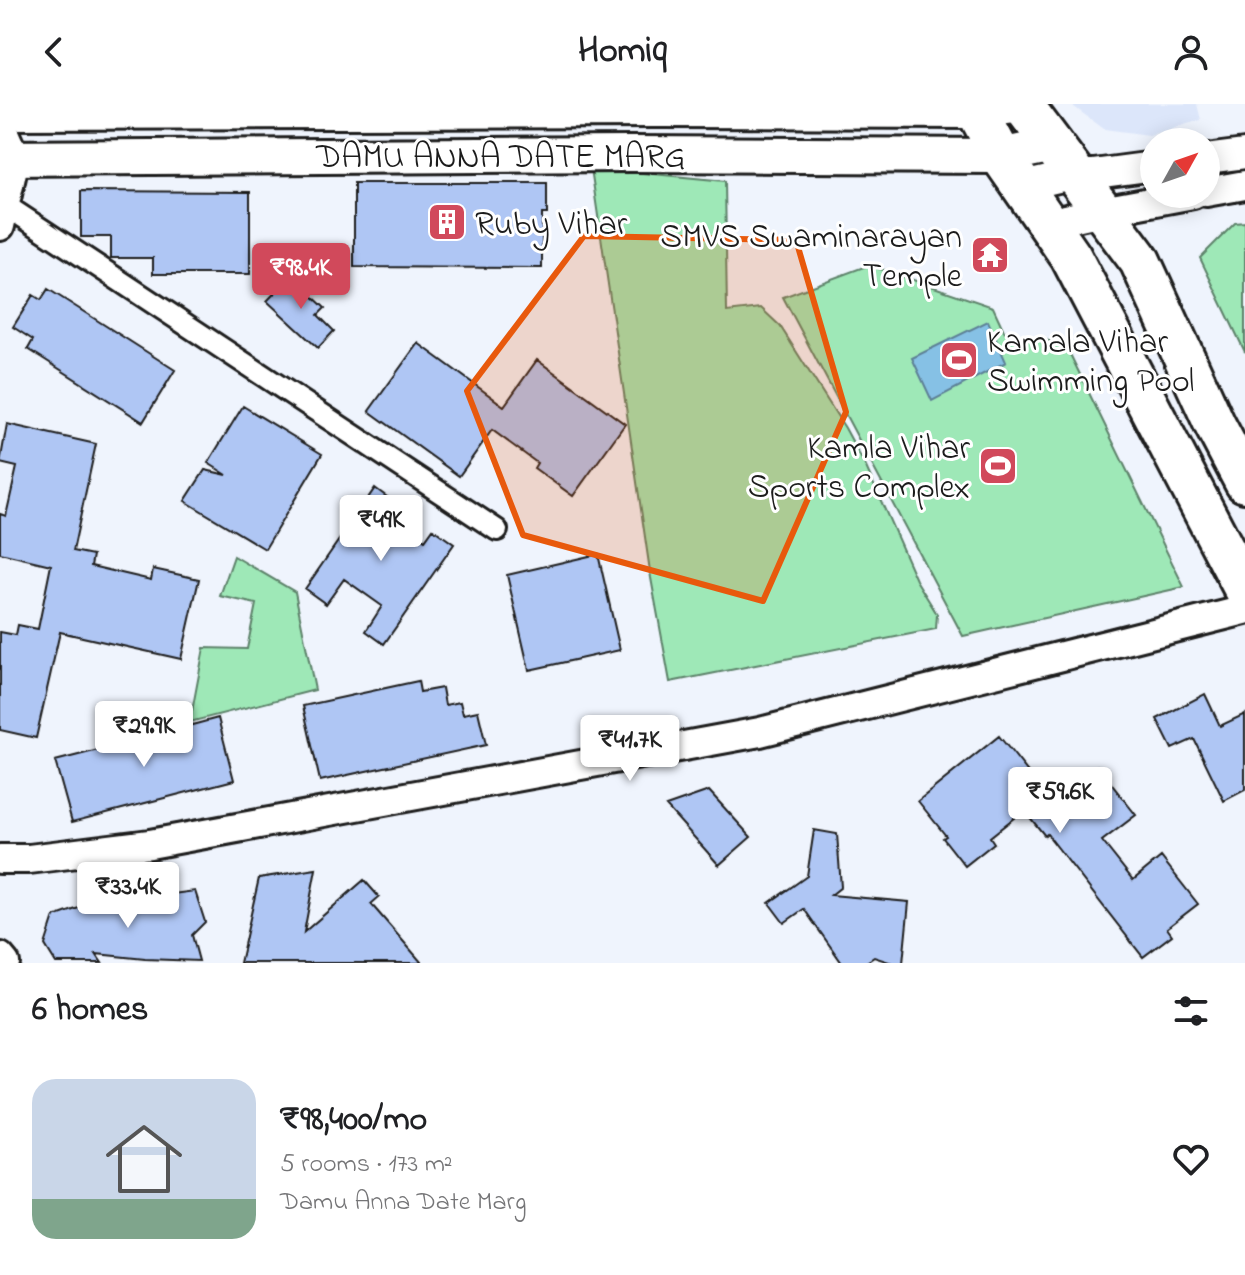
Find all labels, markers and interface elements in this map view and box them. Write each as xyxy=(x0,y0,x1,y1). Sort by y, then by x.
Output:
text: Homiq xyxy=(578,26,667,79)
icon: back xyxy=(32,30,76,74)
icon: person xyxy=(1169,30,1213,74)
north arrow xyxy=(1140,128,1220,208)
map controls xyxy=(1140,128,1220,208)
street label: DAMU ANNA DATE MARG xyxy=(315,134,686,184)
building icon: Ruby Vihar xyxy=(426,201,468,243)
place label: Ruby Vihar xyxy=(475,201,628,251)
place label: SMVS Swaminarayan Temple xyxy=(660,214,963,303)
temple icon: SMVS Swaminarayan Temple xyxy=(969,234,1011,276)
pin: ₹98.4K xyxy=(236,243,366,311)
text: ₹98.4K xyxy=(270,250,332,288)
place label: Kamala Vihar Swimming Pool xyxy=(987,319,1194,408)
sports icon: Kamala Vihar Swimming Pool xyxy=(938,339,980,381)
place label: Kamla Vihar Sports Complex xyxy=(748,425,970,514)
sports icon: Kamla Vihar Sports Complex xyxy=(977,445,1019,487)
pin: ₹49K xyxy=(334,495,428,563)
text: ₹49K xyxy=(358,502,404,540)
pin: ₹29.9K xyxy=(79,701,209,769)
text: ₹29.9K xyxy=(113,708,175,746)
pin: ₹41.7K xyxy=(565,715,695,783)
text: ₹41.7K xyxy=(598,722,662,760)
pin: ₹59.6K xyxy=(995,767,1125,835)
text: ₹59.6K xyxy=(1026,774,1094,812)
pin: ₹33.4K xyxy=(63,862,193,930)
text: ₹33.4K xyxy=(95,869,161,907)
text: 6 homes xyxy=(32,986,148,1036)
icon: filters xyxy=(1169,989,1213,1033)
text: ₹98,400/mo xyxy=(280,1096,427,1146)
icon: home xyxy=(96,1111,192,1207)
icon: heart xyxy=(1169,1137,1213,1181)
text: 5 rooms · 173 m² xyxy=(280,1146,453,1184)
text: Damu Anna Date Marg xyxy=(280,1184,526,1222)

